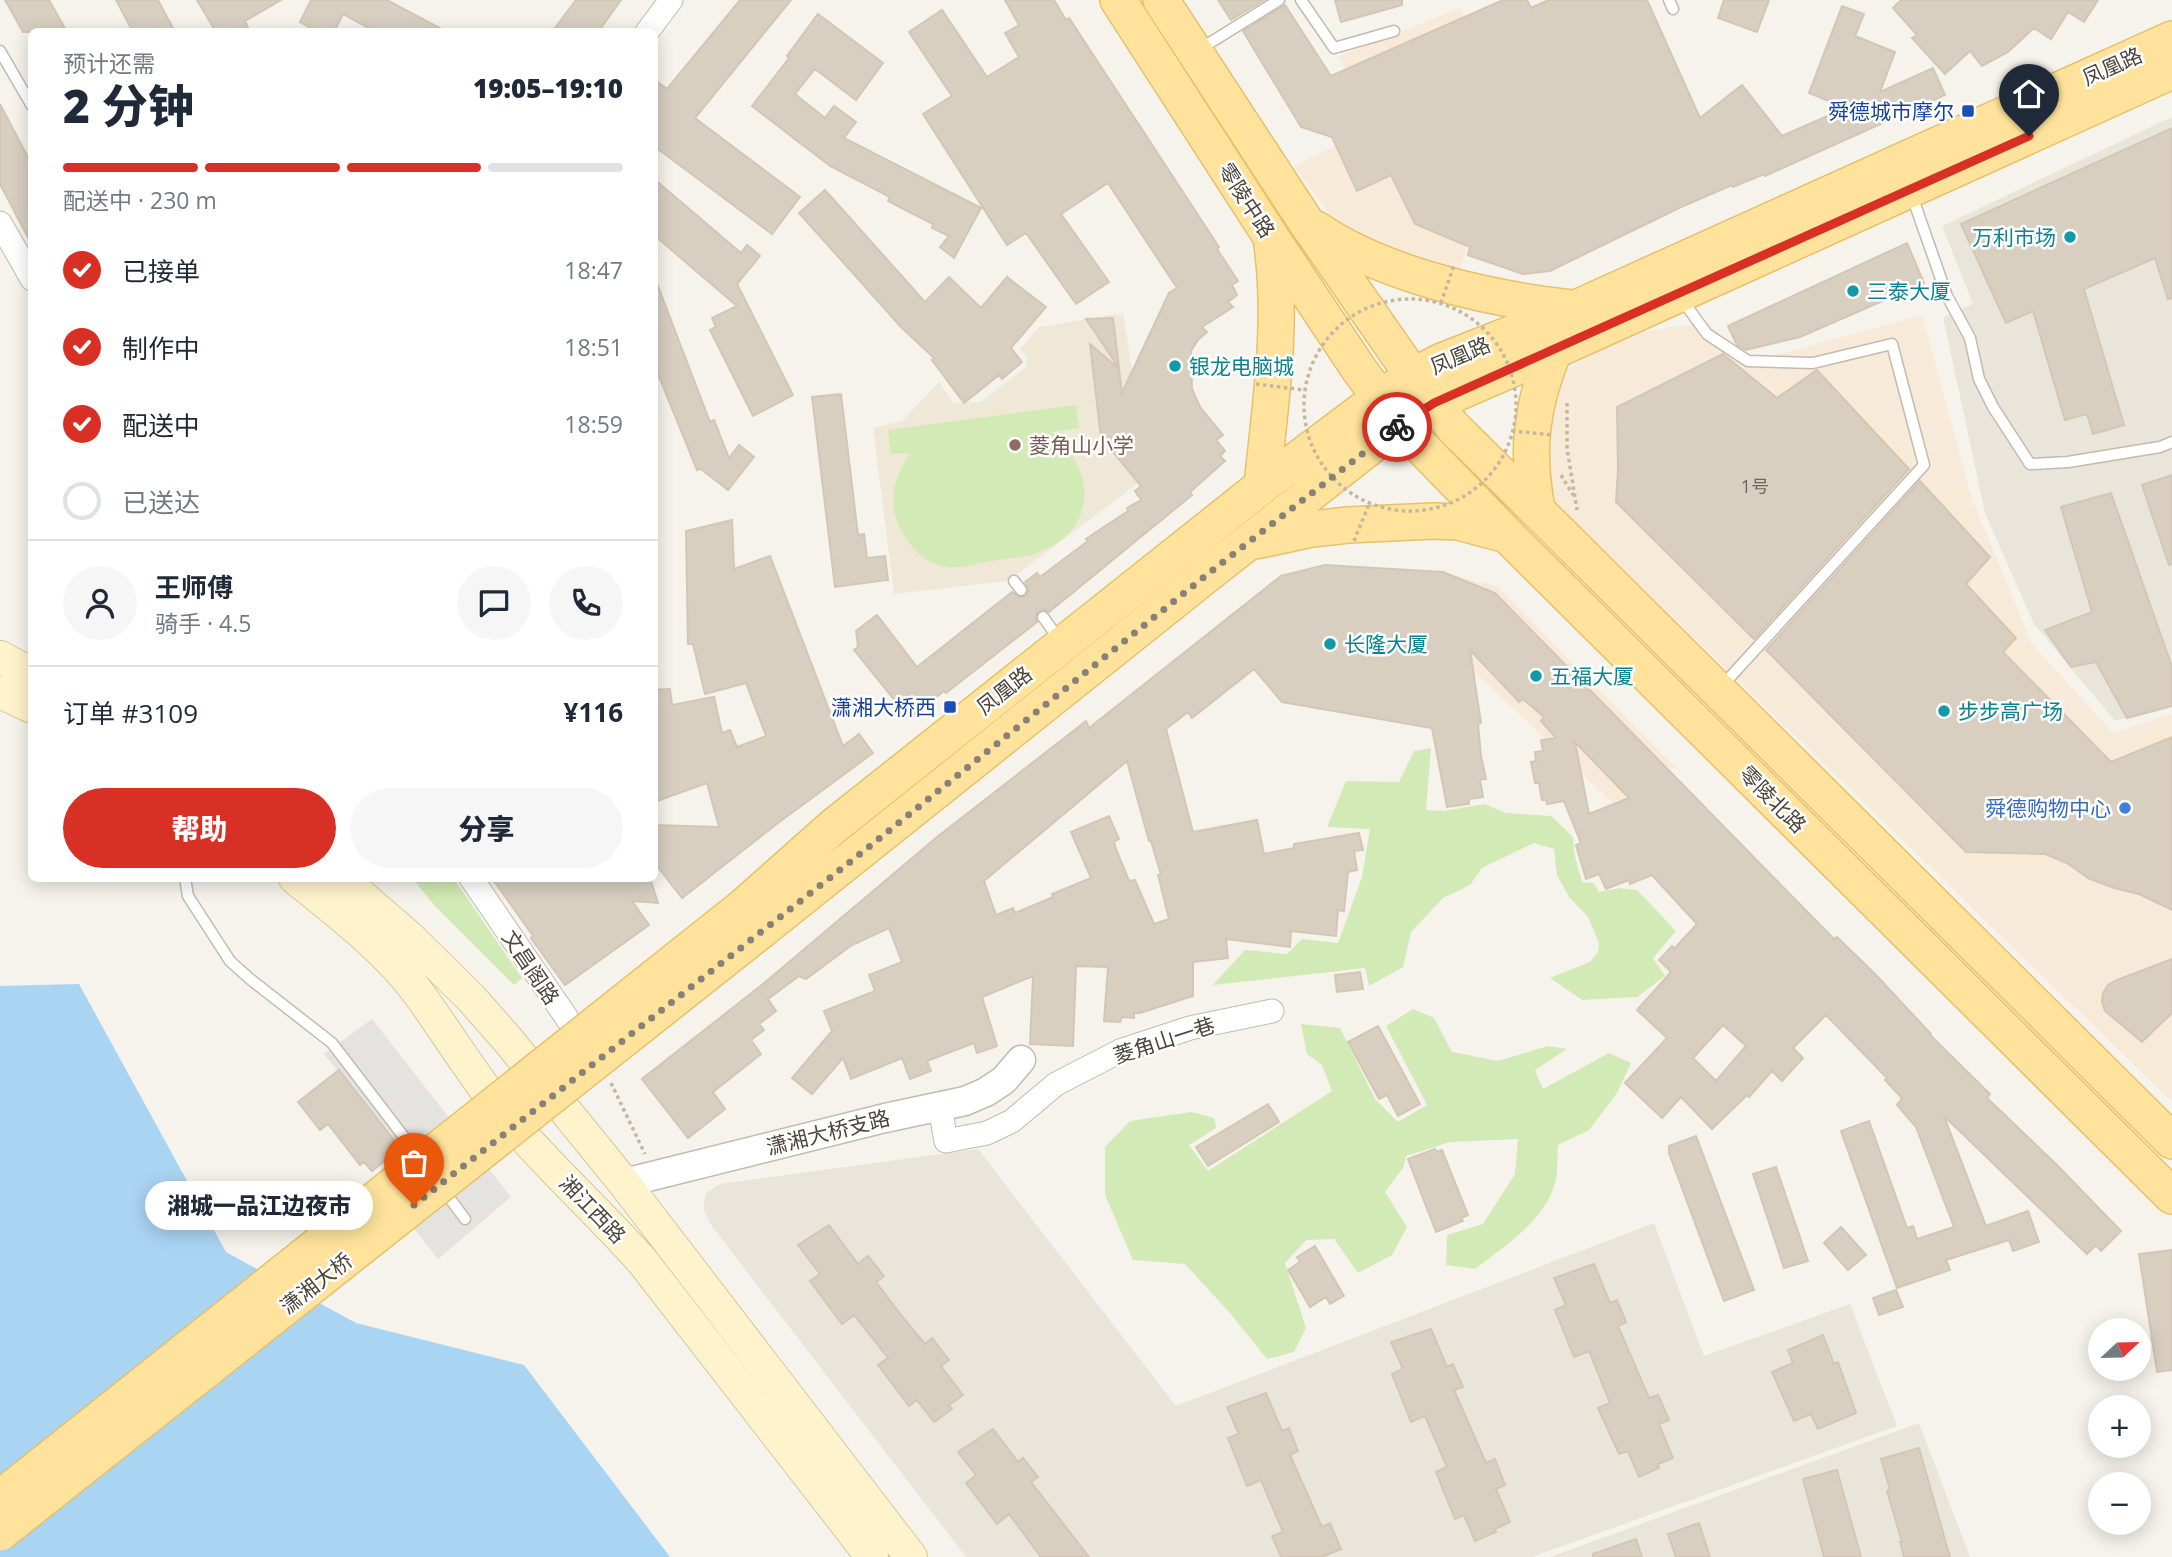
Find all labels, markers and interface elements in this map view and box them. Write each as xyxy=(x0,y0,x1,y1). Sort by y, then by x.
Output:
street label: 凤凰路 xyxy=(2078,40,2146,92)
text: 预计还需 xyxy=(63,47,155,79)
pin xyxy=(1999,64,2059,136)
text: 19:05–19:10 xyxy=(473,70,623,106)
text: 2 分钟 xyxy=(63,74,194,136)
icon: home xyxy=(2010,75,2048,113)
place label: 舜德城市摩尔 xyxy=(1828,97,1954,125)
marker: 舜德城市摩尔 xyxy=(1960,103,1976,119)
street label: 零陵中路 xyxy=(1212,157,1282,243)
text: 配送中 · 230 m xyxy=(63,184,217,216)
place label: 万利市场 xyxy=(1972,223,2056,251)
marker: 万利市场 xyxy=(2062,229,2078,245)
icon: check xyxy=(63,251,101,289)
text: 已接单 xyxy=(122,253,200,289)
text: 18:47 xyxy=(564,254,623,286)
place label: 三泰大厦 xyxy=(1867,277,1951,305)
marker: 三泰大厦 xyxy=(1845,283,1861,299)
icon: check xyxy=(63,328,101,366)
text: 制作中 xyxy=(122,330,200,366)
street label: 凤凰路 xyxy=(1426,330,1494,380)
text: 18:51 xyxy=(564,331,623,363)
place label: 银龙电脑城 xyxy=(1189,352,1294,380)
marker: 银龙电脑城 xyxy=(1167,358,1183,374)
courier xyxy=(1362,392,1432,462)
icon: check xyxy=(63,405,101,443)
text: 配送中 xyxy=(122,407,200,443)
text: 18:59 xyxy=(564,408,623,440)
icon: bike xyxy=(1378,408,1416,446)
place label: 菱角山小学 xyxy=(1029,431,1134,459)
marker: 菱角山小学 xyxy=(1007,437,1023,453)
house number: 1号 xyxy=(1741,474,1769,498)
text: 已送达 xyxy=(122,484,200,520)
button: person xyxy=(63,566,137,640)
button: chat xyxy=(457,566,531,640)
button: phone xyxy=(549,566,623,640)
text: 王师傅 xyxy=(155,569,233,605)
text: 骑手 · 4.5 xyxy=(155,607,251,639)
place label: 长隆大厦 xyxy=(1344,630,1428,658)
marker: 长隆大厦 xyxy=(1322,636,1338,652)
street label: 凤凰路 xyxy=(971,660,1037,720)
place label: 五福大厦 xyxy=(1550,662,1634,690)
marker: 五福大厦 xyxy=(1528,668,1544,684)
place label: 潇湘大桥西 xyxy=(831,693,936,721)
text: ¥116 xyxy=(564,694,623,730)
text: 订单 #3109 xyxy=(63,695,198,731)
place label: 步步高广场 xyxy=(1958,697,2063,725)
marker: 潇湘大桥西 xyxy=(942,699,958,715)
marker: 步步高广场 xyxy=(1936,703,1952,719)
street label: 零陵北路 xyxy=(1733,759,1813,839)
button: 帮助 xyxy=(63,788,336,868)
button: 分享 xyxy=(350,788,623,868)
place label: 舜德购物中心 xyxy=(1985,794,2111,822)
marker: 舜德购物中心 xyxy=(2117,800,2133,816)
street label: 文昌阁路 xyxy=(496,924,566,1010)
street label: 菱角山一巷 xyxy=(1110,1010,1218,1070)
street label: 潇湘大桥支路 xyxy=(763,1103,893,1161)
pin xyxy=(384,1133,444,1205)
icon: bag xyxy=(395,1144,433,1182)
street label: 湘江西路 xyxy=(554,1169,632,1249)
callout: 湘城一品江边夜市 xyxy=(145,1180,372,1230)
text: 湘城一品江边夜市 xyxy=(167,1189,351,1221)
street label: 潇湘大桥 xyxy=(274,1246,358,1320)
north arrow xyxy=(2088,1318,2151,1381)
map controls xyxy=(2088,1318,2151,1535)
button: + xyxy=(2088,1395,2151,1458)
button: − xyxy=(2088,1472,2151,1535)

